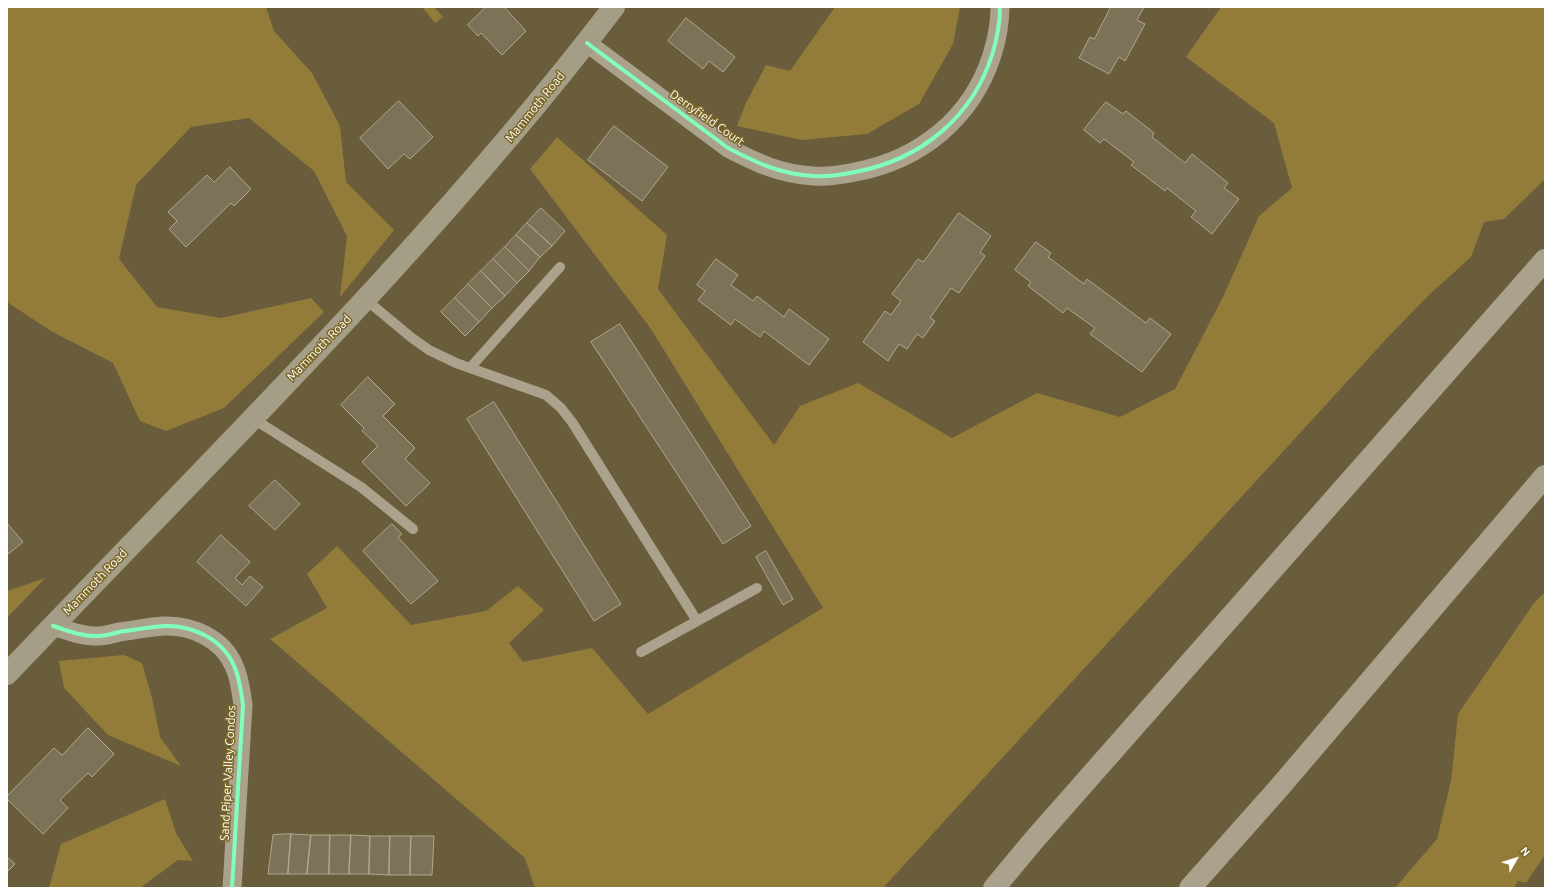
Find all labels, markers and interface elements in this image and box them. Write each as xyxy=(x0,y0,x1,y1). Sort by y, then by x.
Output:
street label: Mammoth Road xyxy=(502,69,568,145)
street label: Derryfield Court xyxy=(667,87,747,149)
street label: Mammoth Road xyxy=(284,312,354,384)
street label: Mammoth Road xyxy=(60,546,130,618)
street label: Sand Piper Valley Condos xyxy=(217,705,239,841)
north arrow xyxy=(1496,839,1536,879)
text: N xyxy=(1518,844,1533,858)

